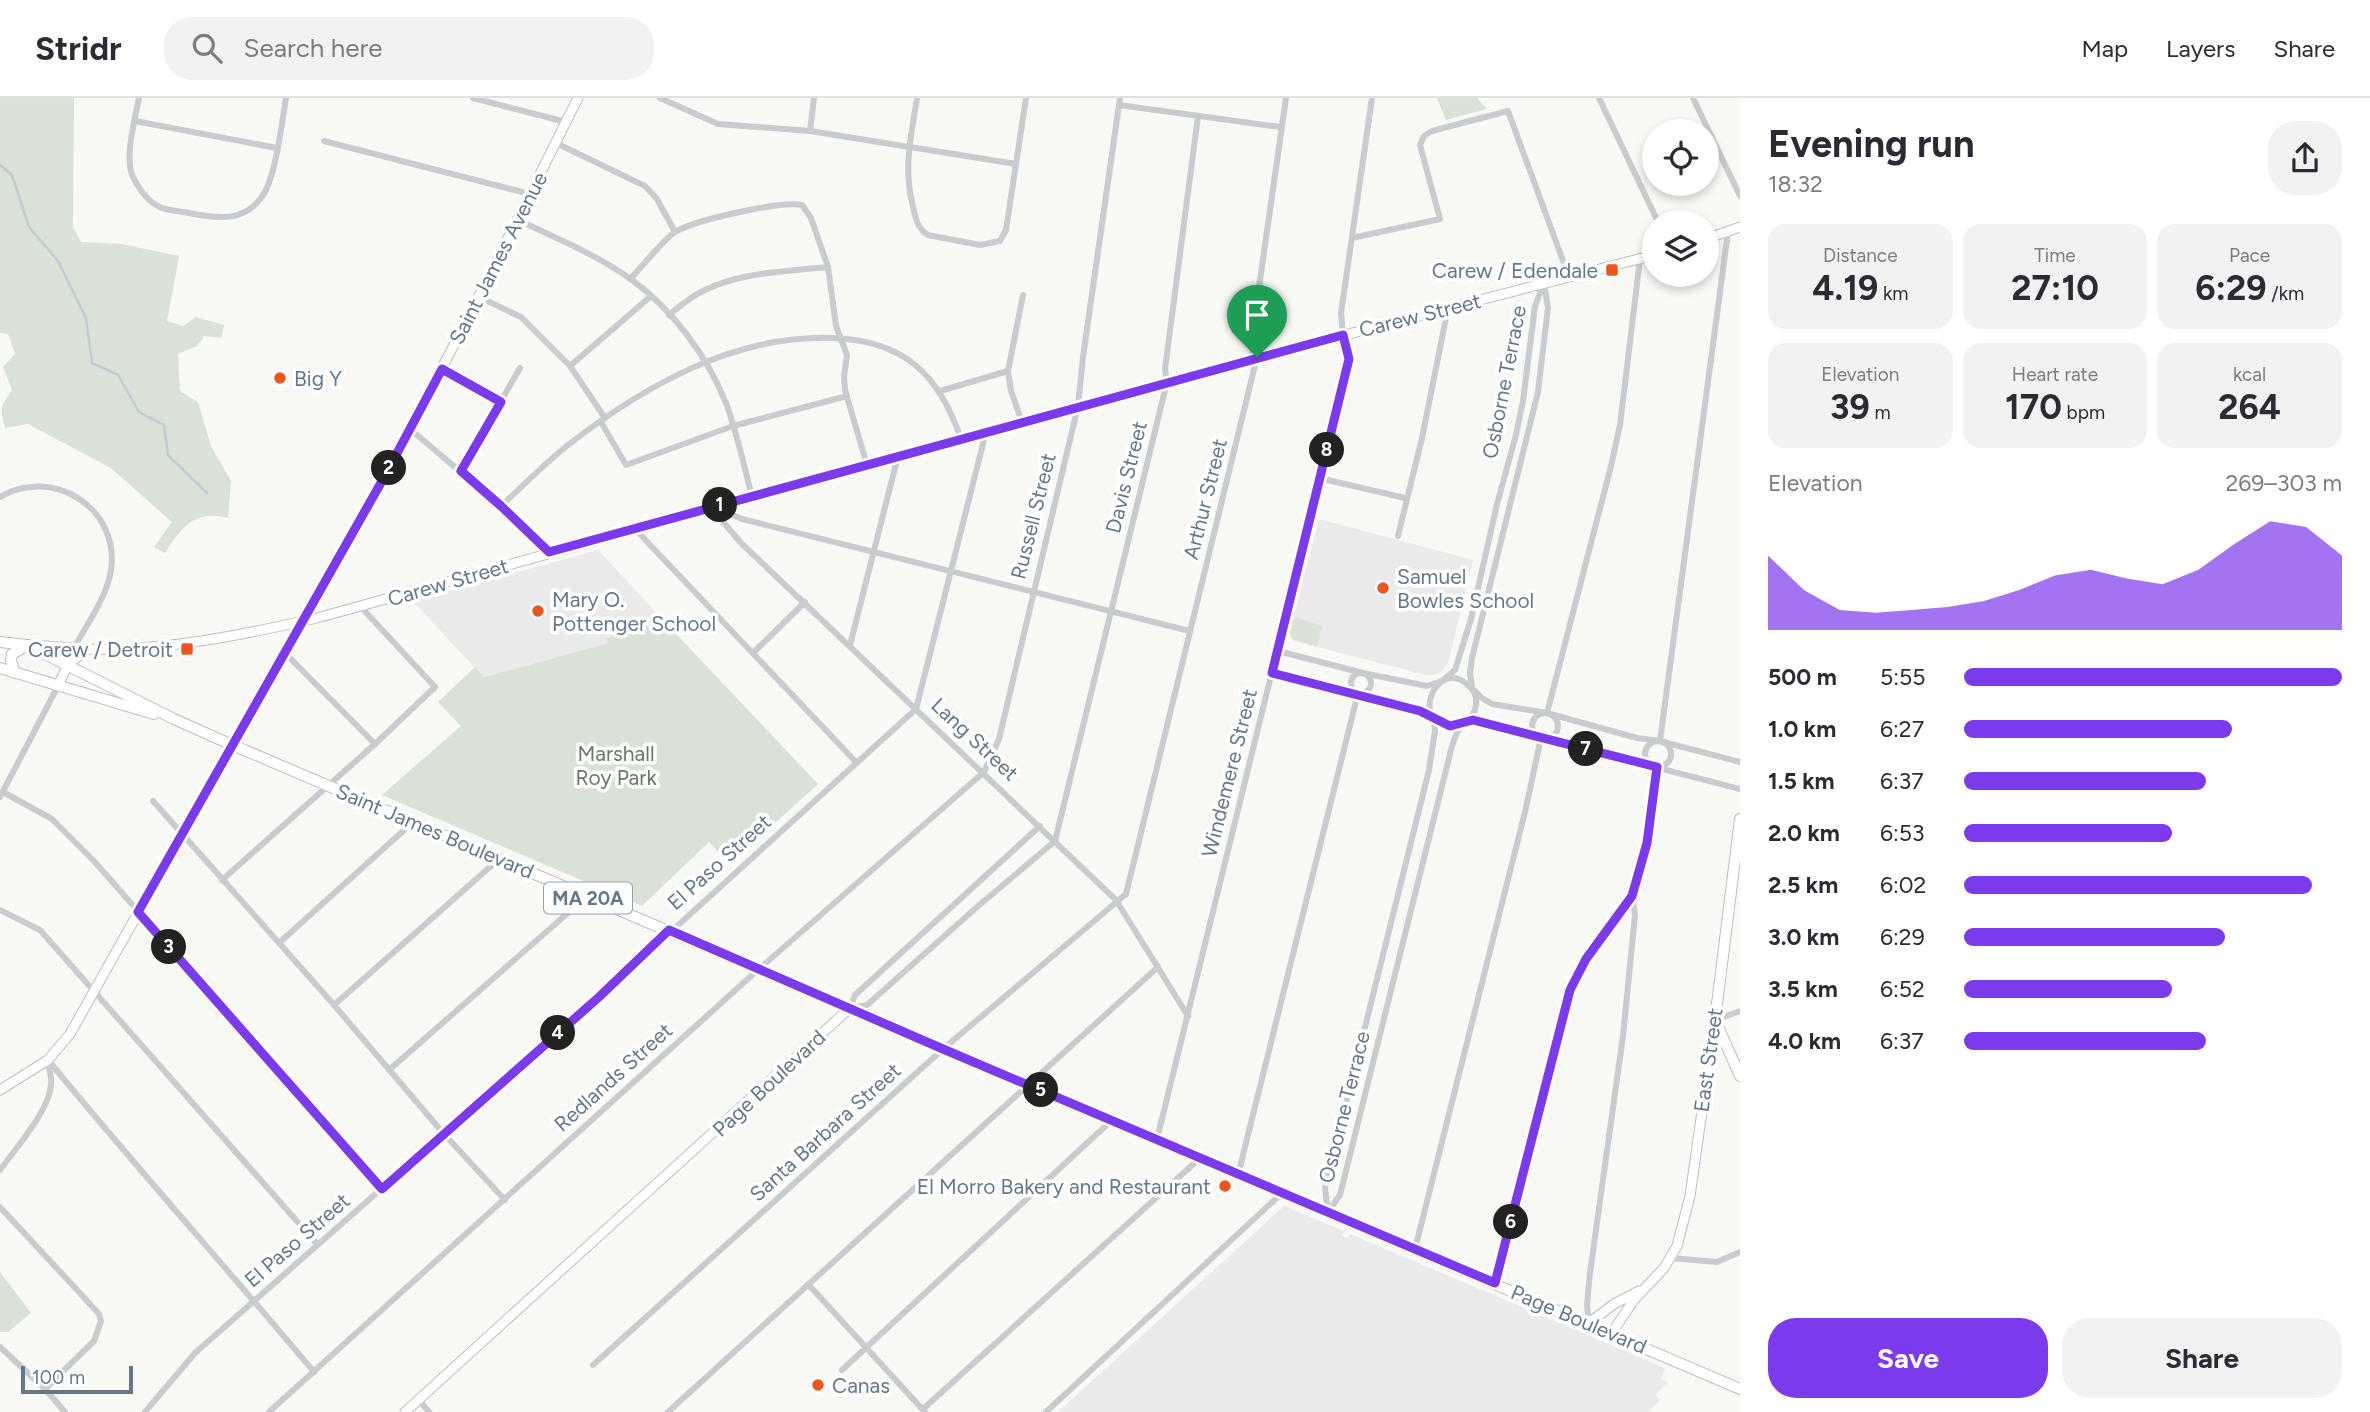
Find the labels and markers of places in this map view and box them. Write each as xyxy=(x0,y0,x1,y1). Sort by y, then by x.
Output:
place label: Carew / Edendale xyxy=(1432,258,1598,283)
marker: Carew / Edendale xyxy=(1604,262,1620,278)
pin xyxy=(1227,285,1287,357)
place label: Big Y xyxy=(294,366,342,391)
marker: Big Y xyxy=(272,370,288,386)
pin: 8 xyxy=(1310,432,1344,468)
pin: 2 xyxy=(372,450,406,486)
pin: 1 xyxy=(702,488,738,522)
place label: Samuel Bowles School xyxy=(1397,564,1534,613)
marker: Samuel Bowles School xyxy=(1375,580,1391,596)
place label: Mary O. Pottenger School xyxy=(552,587,716,636)
marker: Mary O. Pottenger School xyxy=(530,603,546,619)
place label: Carew / Detroit xyxy=(28,637,173,662)
marker: Carew / Detroit xyxy=(179,641,195,657)
pin: 7 xyxy=(1568,732,1604,766)
pin: 3 xyxy=(152,930,186,964)
pin: 4 xyxy=(540,1016,576,1051)
pin: 5 xyxy=(1024,1072,1058,1108)
place label: El Morro Bakery and Restaurant xyxy=(917,1174,1211,1199)
marker: El Morro Bakery and Restaurant xyxy=(1217,1178,1233,1194)
pin: 6 xyxy=(1494,1204,1528,1240)
place label: Canas xyxy=(832,1373,890,1398)
marker: Canas xyxy=(810,1377,826,1393)

